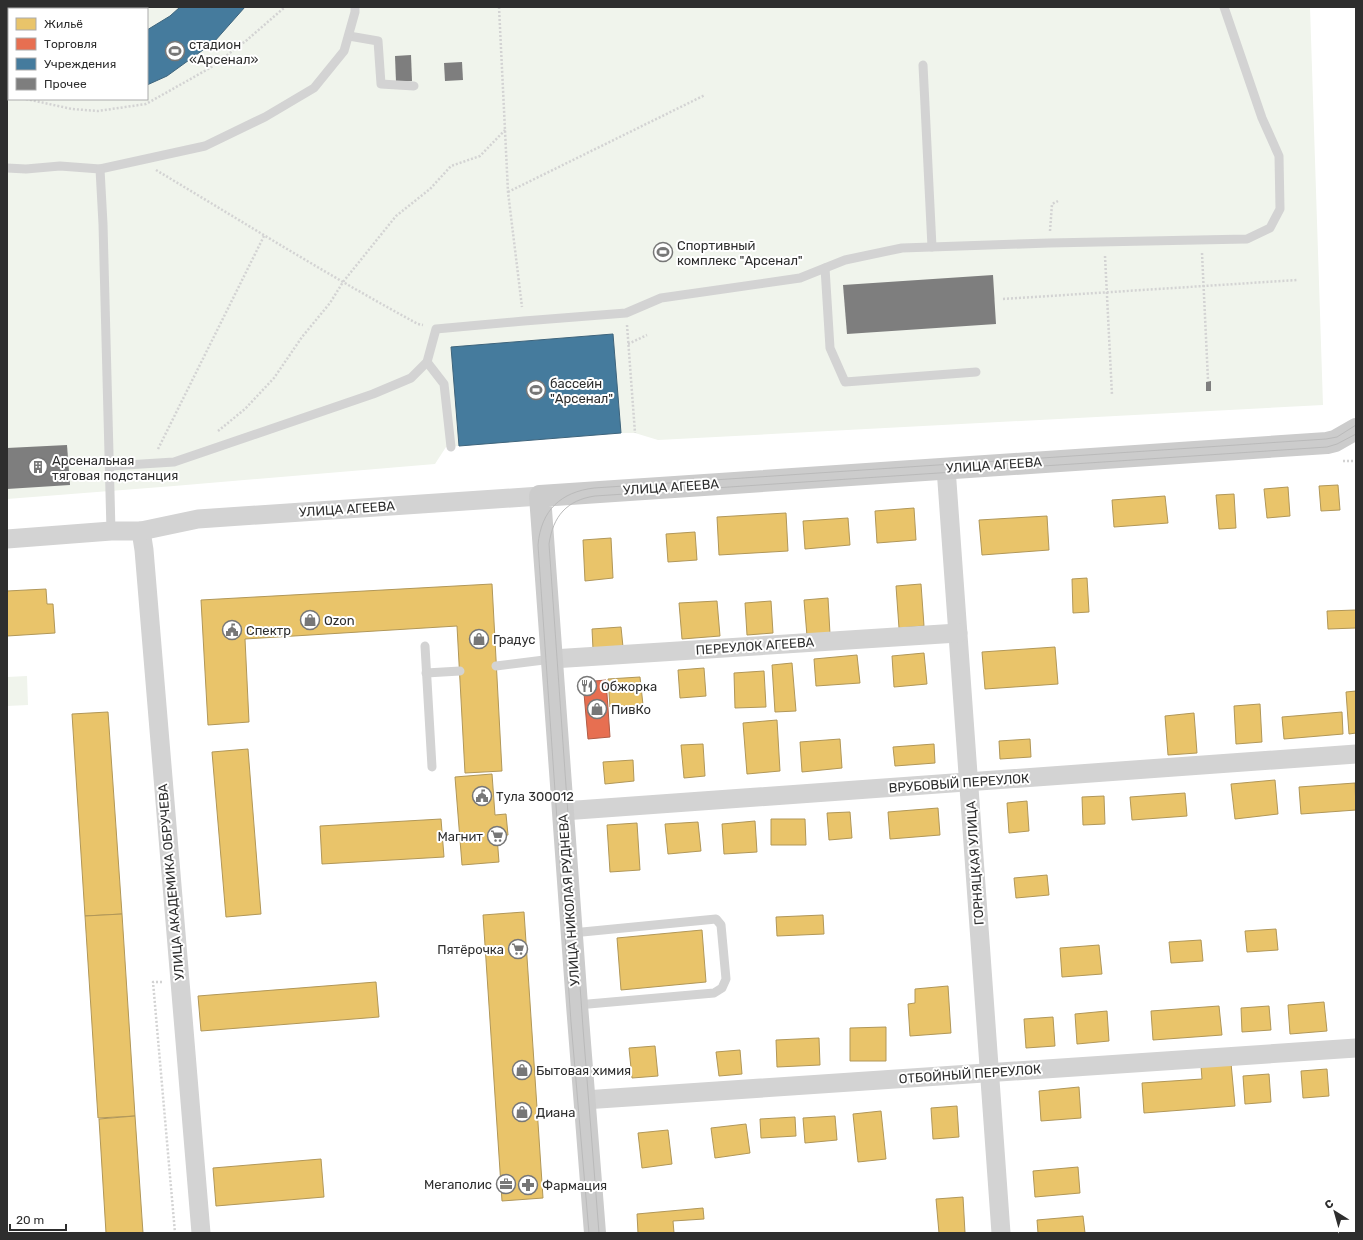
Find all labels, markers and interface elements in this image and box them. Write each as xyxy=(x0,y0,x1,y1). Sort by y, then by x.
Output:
legend xyxy=(8,8,148,100)
text: Жильё xyxy=(44,17,83,31)
text: Торговля xyxy=(44,37,97,51)
place label: стадион «Арсенал» xyxy=(189,37,258,67)
sports icon: стадион «Арсенал» xyxy=(164,40,186,62)
text: Учреждения xyxy=(44,57,116,71)
text: Прочее xyxy=(44,77,87,91)
place label: Спортивный комплекс "Арсенал" xyxy=(677,238,803,268)
sports icon: Спортивный комплекс "Арсенал" xyxy=(652,241,674,263)
place label: бассейн "Арсенал" xyxy=(550,376,613,406)
sports icon: бассейн "Арсенал" xyxy=(525,379,547,401)
place label: Арсенальная тяговая подстанция xyxy=(52,453,178,483)
street label: УЛИЦА АГЕЕВА xyxy=(946,454,1043,476)
building icon: Арсенальная тяговая подстанция xyxy=(27,456,49,478)
street label: УЛИЦА АГЕЕВА xyxy=(623,476,720,498)
street label: УЛИЦА АГЕЕВА xyxy=(299,498,396,520)
shop icon: Ozon xyxy=(299,609,321,631)
place label: Ozon xyxy=(324,613,355,628)
public building icon: Спектр xyxy=(221,619,243,641)
place label: Спектр xyxy=(246,623,291,638)
shop icon: Градус xyxy=(468,628,490,650)
place label: Градус xyxy=(493,632,536,647)
street label: ПЕРЕУЛОК АГЕЕВА xyxy=(695,634,815,658)
restaurant icon: Обжорка xyxy=(576,675,598,697)
place label: Обжорка xyxy=(601,679,657,694)
shop icon: ПивКо xyxy=(586,698,608,720)
place label: ПивКо xyxy=(611,702,651,717)
street label: ВРУБОВЫЙ ПЕРЕУЛОК xyxy=(888,771,1030,795)
street label: УЛИЦА АКАДЕМИКА ОБРУЧЕВА xyxy=(155,783,187,981)
public building icon: Тула 300012 xyxy=(471,785,493,807)
place label: Тула 300012 xyxy=(496,789,574,804)
street label: ГОРНЯЦКАЯ УЛИЦА xyxy=(963,800,987,926)
street label: УЛИЦА НИКОЛАЯ РУДНЕВА xyxy=(555,813,582,986)
supermarket icon: Магнит xyxy=(486,825,508,847)
place label: Магнит xyxy=(437,829,483,844)
supermarket icon: Пятёрочка xyxy=(507,938,529,960)
place label: Пятёрочка xyxy=(437,942,504,957)
shop icon: Бытовая химия xyxy=(511,1059,533,1081)
street label: ОТБОЙНЫЙ ПЕРЕУЛОК xyxy=(898,1062,1042,1086)
place label: Бытовая химия xyxy=(536,1063,631,1078)
shop icon: Диана xyxy=(511,1101,533,1123)
place label: Диана xyxy=(536,1105,575,1120)
office icon: Мегаполис xyxy=(495,1173,517,1195)
pharmacy icon: Фармация xyxy=(517,1174,539,1196)
place label: Мегаполис xyxy=(424,1177,492,1192)
place label: Фармация xyxy=(542,1178,607,1193)
north arrow xyxy=(1315,1192,1355,1232)
text: С xyxy=(1322,1197,1336,1212)
scale bar xyxy=(10,1206,66,1232)
text: 20 m xyxy=(16,1213,44,1227)

